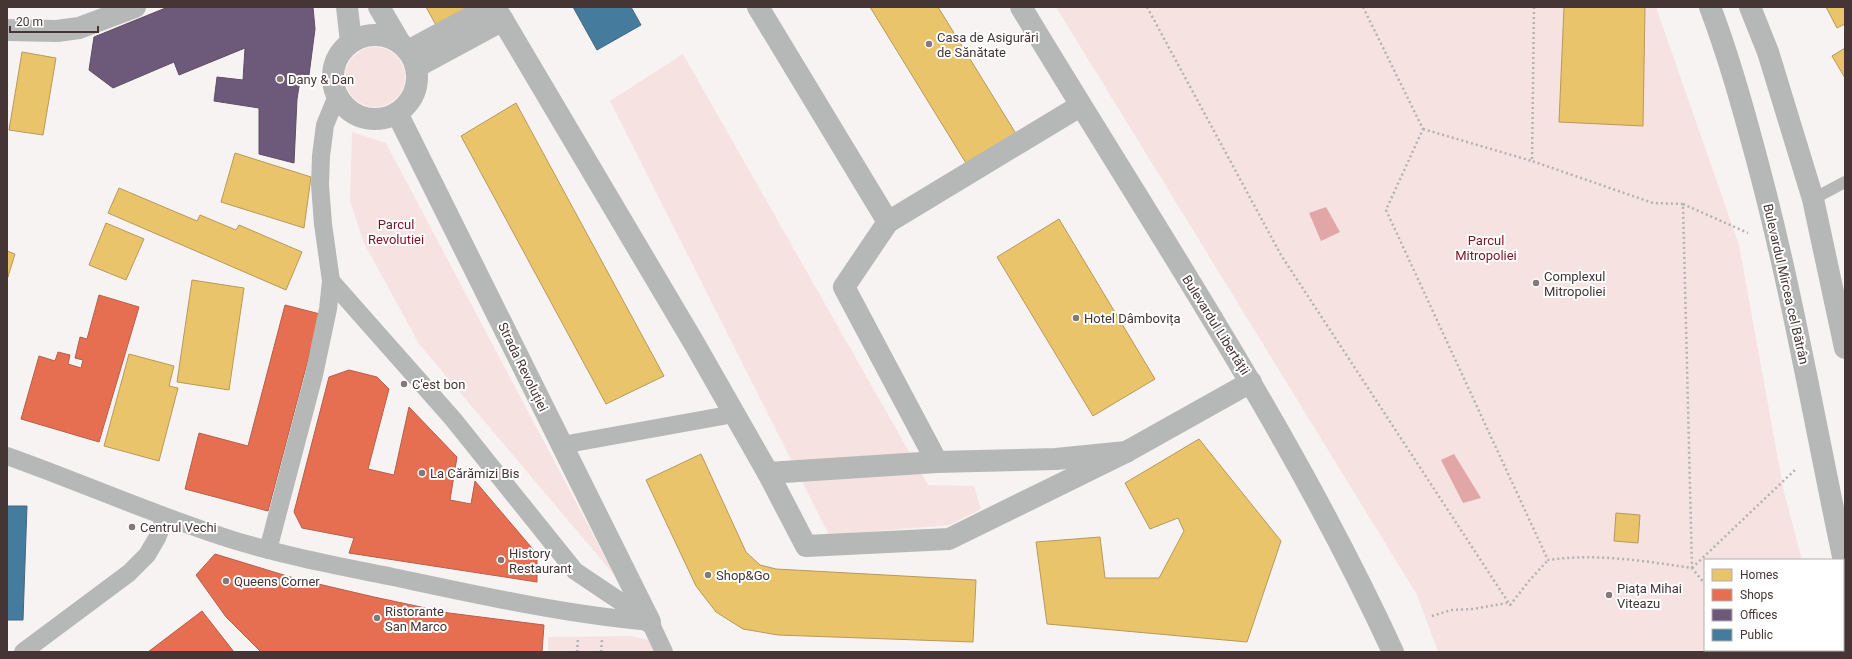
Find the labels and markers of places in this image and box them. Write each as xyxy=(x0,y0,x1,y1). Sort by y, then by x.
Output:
place label: Casa de Asigurări de Sănătate xyxy=(937,30,1039,60)
marker: Casa de Asigurări de Sănătate xyxy=(924,39,934,49)
place label: Dany & Dan xyxy=(288,72,354,87)
marker: Dany & Dan xyxy=(275,74,285,84)
place label: Complexul Mitropoliei xyxy=(1544,269,1606,299)
marker: Complexul Mitropoliei xyxy=(1531,278,1541,288)
place label: Hotel Dâmbovița xyxy=(1084,311,1181,327)
marker: Hotel Dâmbovița xyxy=(1071,313,1081,323)
place label: C'est bon xyxy=(412,377,465,392)
marker: C'est bon xyxy=(399,379,409,389)
place label: La Cărămizi Bis xyxy=(430,466,520,481)
marker: La Cărămizi Bis xyxy=(417,468,427,478)
place label: Centrul Vechi xyxy=(140,520,217,535)
marker: Centrul Vechi xyxy=(127,522,137,532)
place label: History Restaurant xyxy=(509,546,572,576)
marker: History Restaurant xyxy=(496,555,506,565)
place label: Shop&Go xyxy=(716,568,770,583)
marker: Shop&Go xyxy=(703,570,713,580)
place label: Queens Corner xyxy=(234,574,320,589)
marker: Queens Corner xyxy=(221,576,231,586)
place label: Piața Mihai Viteazu xyxy=(1617,581,1682,611)
marker: Piața Mihai Viteazu xyxy=(1604,590,1614,600)
place label: Ristorante San Marco xyxy=(385,604,447,634)
marker: Ristorante San Marco xyxy=(372,613,382,623)

